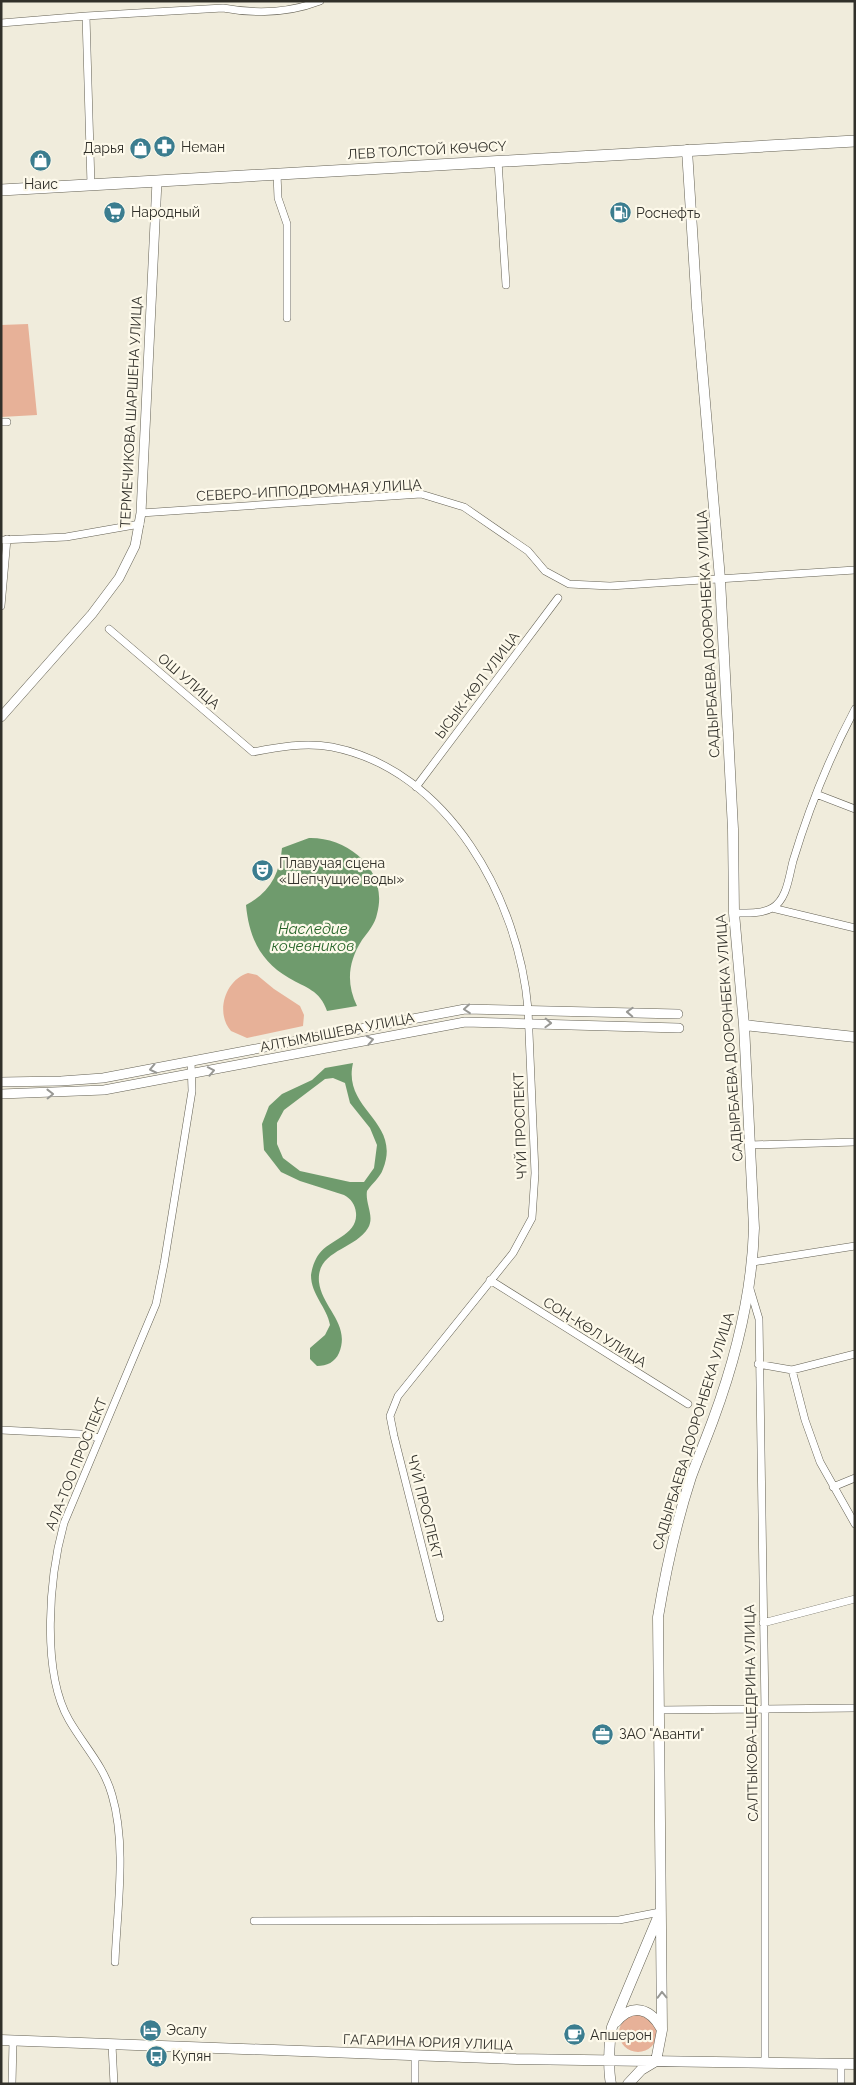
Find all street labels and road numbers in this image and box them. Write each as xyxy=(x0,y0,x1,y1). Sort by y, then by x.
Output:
street label: ЛЕВ ТОЛСТОЙ КӨЧӨСҮ xyxy=(347,137,507,162)
street label: ТЕРМЕЧИКОВА ШАРШЕНА УЛИЦА xyxy=(117,295,145,528)
street label: СЕВЕРО-ИППОДРОМНАЯ УЛИЦА xyxy=(196,476,423,504)
street label: САДЫРБАЕВА ДООРОНБЕКА УЛИЦА xyxy=(693,509,722,758)
street label: ЫСЫК-КӨЛ УЛИЦА xyxy=(432,628,523,742)
street label: ОШ УЛИЦА xyxy=(155,650,224,712)
street label: САДЫРБАЕВА ДООРОНБЕКА УЛИЦА xyxy=(712,913,746,1162)
street label: АЛТЫМЫШЕВА УЛИЦА xyxy=(258,1009,416,1055)
street label: ЧҮЙ ПРОСПЕКТ xyxy=(509,1072,530,1180)
street label: СОҢ-КӨЛ УЛИЦА xyxy=(540,1294,650,1371)
street label: САДЫРБАЕВА ДООРОНБЕКА УЛИЦА xyxy=(649,1310,737,1552)
street label: АЛА-ТОО ПРОСПЕКТ xyxy=(42,1395,110,1533)
street label: ЧҮЙ ПРОСПЕКТ xyxy=(404,1453,447,1561)
street label: САЛТЫКОВА-ЩЕДРИНА УЛИЦА xyxy=(741,1604,761,1822)
street label: ГАГАРИНА ЮРИЯ УЛИЦА xyxy=(343,2031,514,2053)

